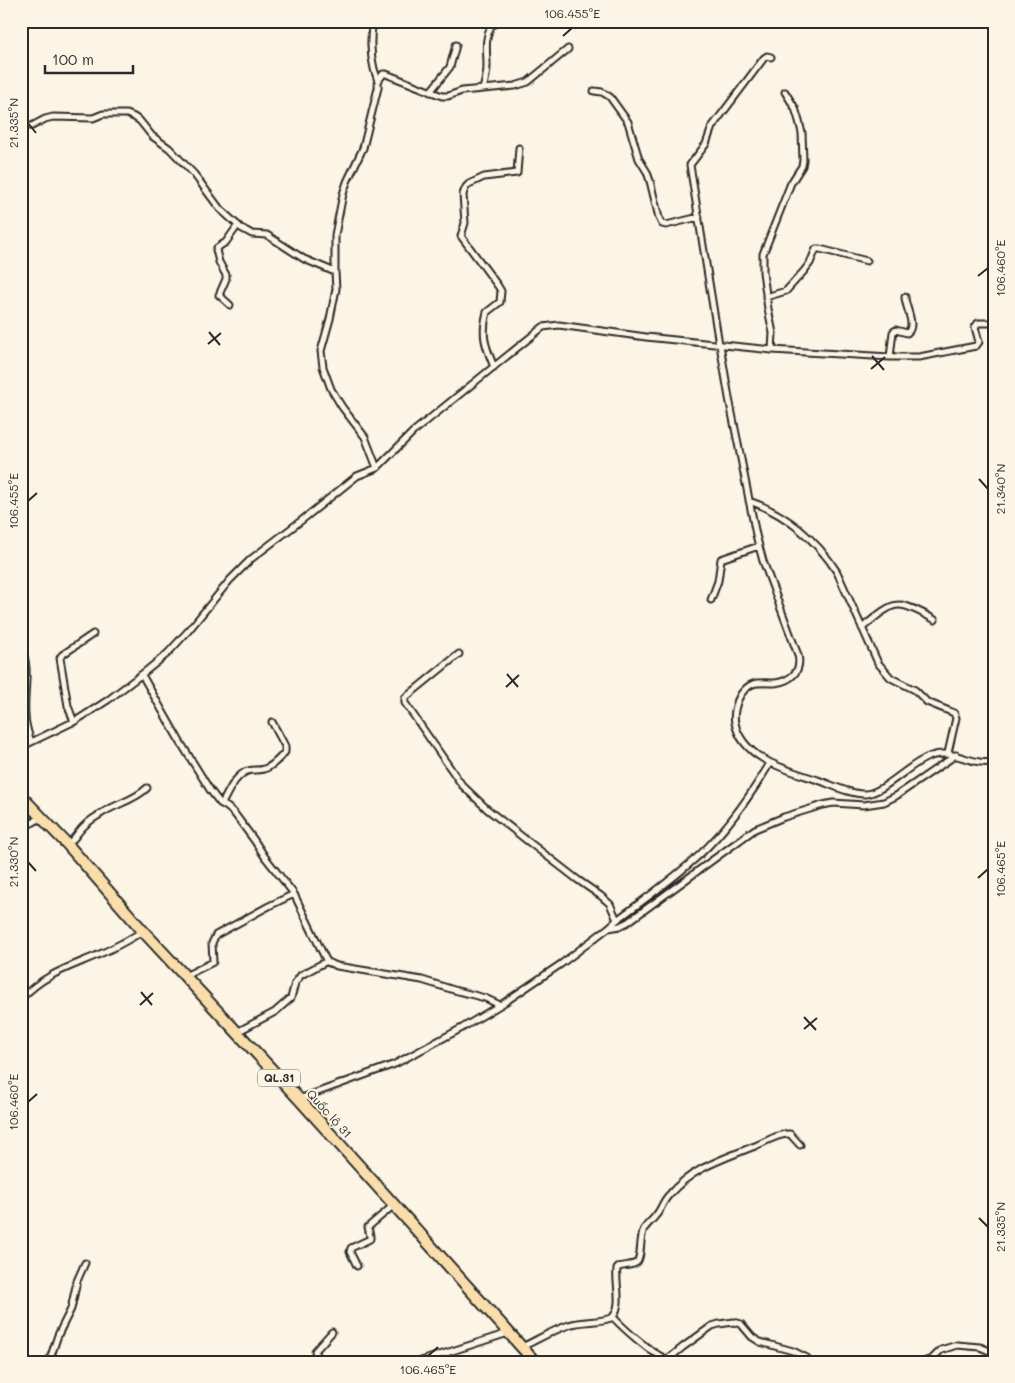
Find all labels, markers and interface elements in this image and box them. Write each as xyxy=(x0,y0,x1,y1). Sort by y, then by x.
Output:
text: 106.455°E xyxy=(544,5,600,21)
scale bar xyxy=(45,42,132,74)
text: 100 m xyxy=(52,49,94,69)
text: 21.335°N xyxy=(5,98,21,148)
text: 106.460°E xyxy=(992,239,1008,296)
text: 21.340°N xyxy=(992,464,1008,514)
text: 106.455°E xyxy=(5,473,21,529)
text: 21.330°N xyxy=(5,837,21,887)
text: 106.465°E xyxy=(992,841,1008,897)
road number: QL.31 xyxy=(258,1070,300,1086)
text: 106.460°E xyxy=(5,1073,21,1130)
street label: Quốc lộ 31 xyxy=(304,1086,356,1141)
text: 21.335°N xyxy=(992,1202,1008,1252)
text: 106.465°E xyxy=(400,1361,456,1377)

